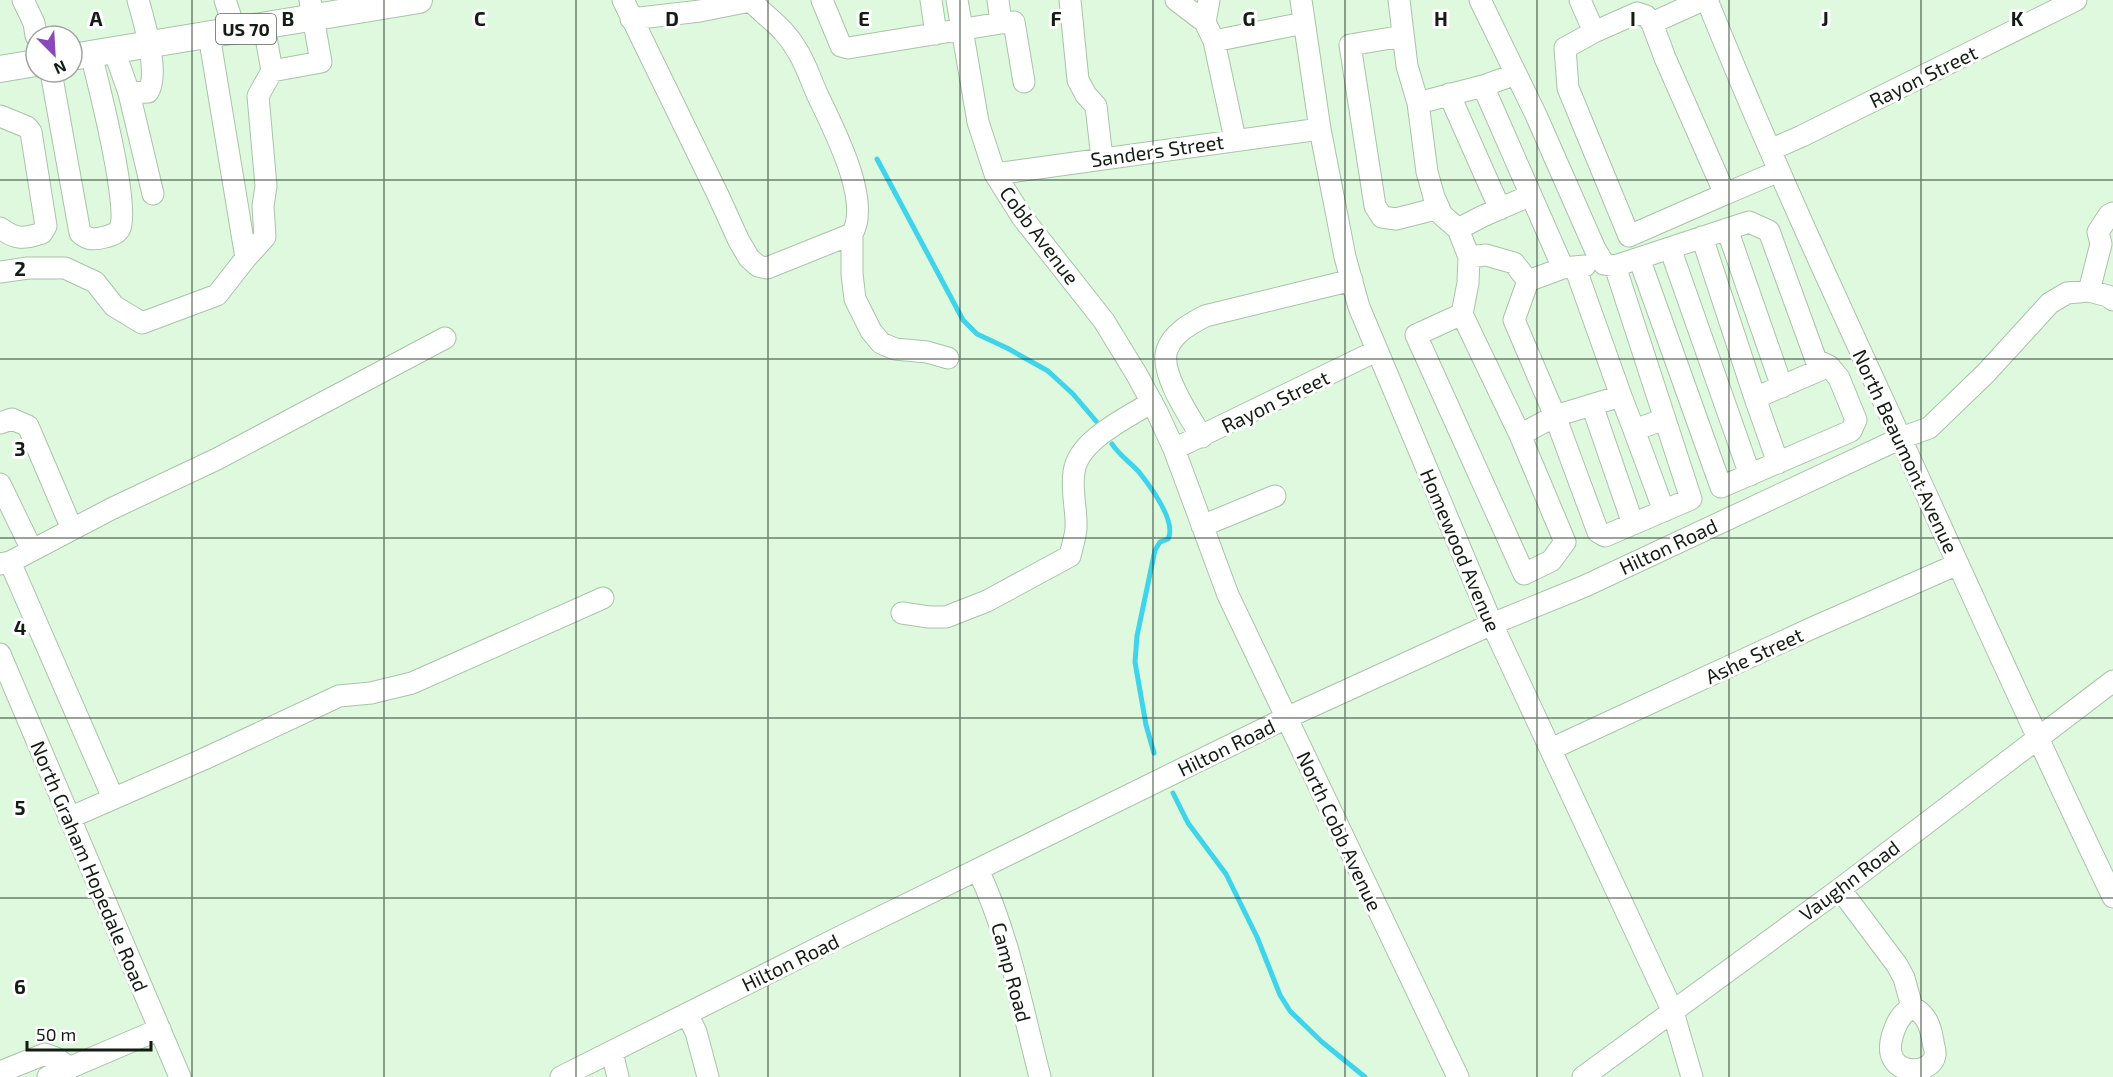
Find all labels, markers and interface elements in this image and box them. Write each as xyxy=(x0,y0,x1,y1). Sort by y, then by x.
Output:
text: A xyxy=(89,6,103,30)
text: B xyxy=(282,6,294,30)
text: C xyxy=(474,6,486,30)
text: D xyxy=(665,6,679,30)
text: E xyxy=(858,6,870,30)
text: F xyxy=(1050,6,1062,30)
text: G xyxy=(1243,6,1255,30)
text: H xyxy=(1434,6,1448,30)
text: I xyxy=(1630,6,1636,30)
text: J xyxy=(1821,6,1829,30)
text: K xyxy=(2011,6,2024,30)
road number: US 70 xyxy=(216,14,276,44)
north arrow xyxy=(24,24,84,84)
street label: Rayon Street xyxy=(1865,39,1981,112)
text: N xyxy=(51,57,69,79)
street label: Sanders Street xyxy=(1089,129,1226,171)
street label: Cobb Avenue xyxy=(995,181,1085,289)
text: 2 xyxy=(14,256,26,280)
street label: North Beaumont Avenue xyxy=(1848,345,1964,557)
street label: Rayon Street xyxy=(1217,364,1333,437)
text: 3 xyxy=(14,436,26,460)
street label: Homewood Avenue xyxy=(1416,465,1506,635)
street label: Hilton Road xyxy=(1615,513,1721,579)
text: 4 xyxy=(14,615,27,639)
street label: Ashe Street xyxy=(1701,622,1807,688)
street label: Hilton Road xyxy=(1173,713,1279,781)
street label: North Graham Hopedale Road xyxy=(26,737,154,995)
street label: North Cobb Avenue xyxy=(1292,747,1388,915)
text: 5 xyxy=(14,795,26,819)
street label: Vaughn Road xyxy=(1794,835,1904,925)
street label: Camp Road xyxy=(987,920,1037,1024)
street label: Hilton Road xyxy=(737,928,843,996)
text: 6 xyxy=(14,974,26,998)
scale bar xyxy=(27,1014,152,1052)
text: 50 m xyxy=(36,1023,76,1045)

